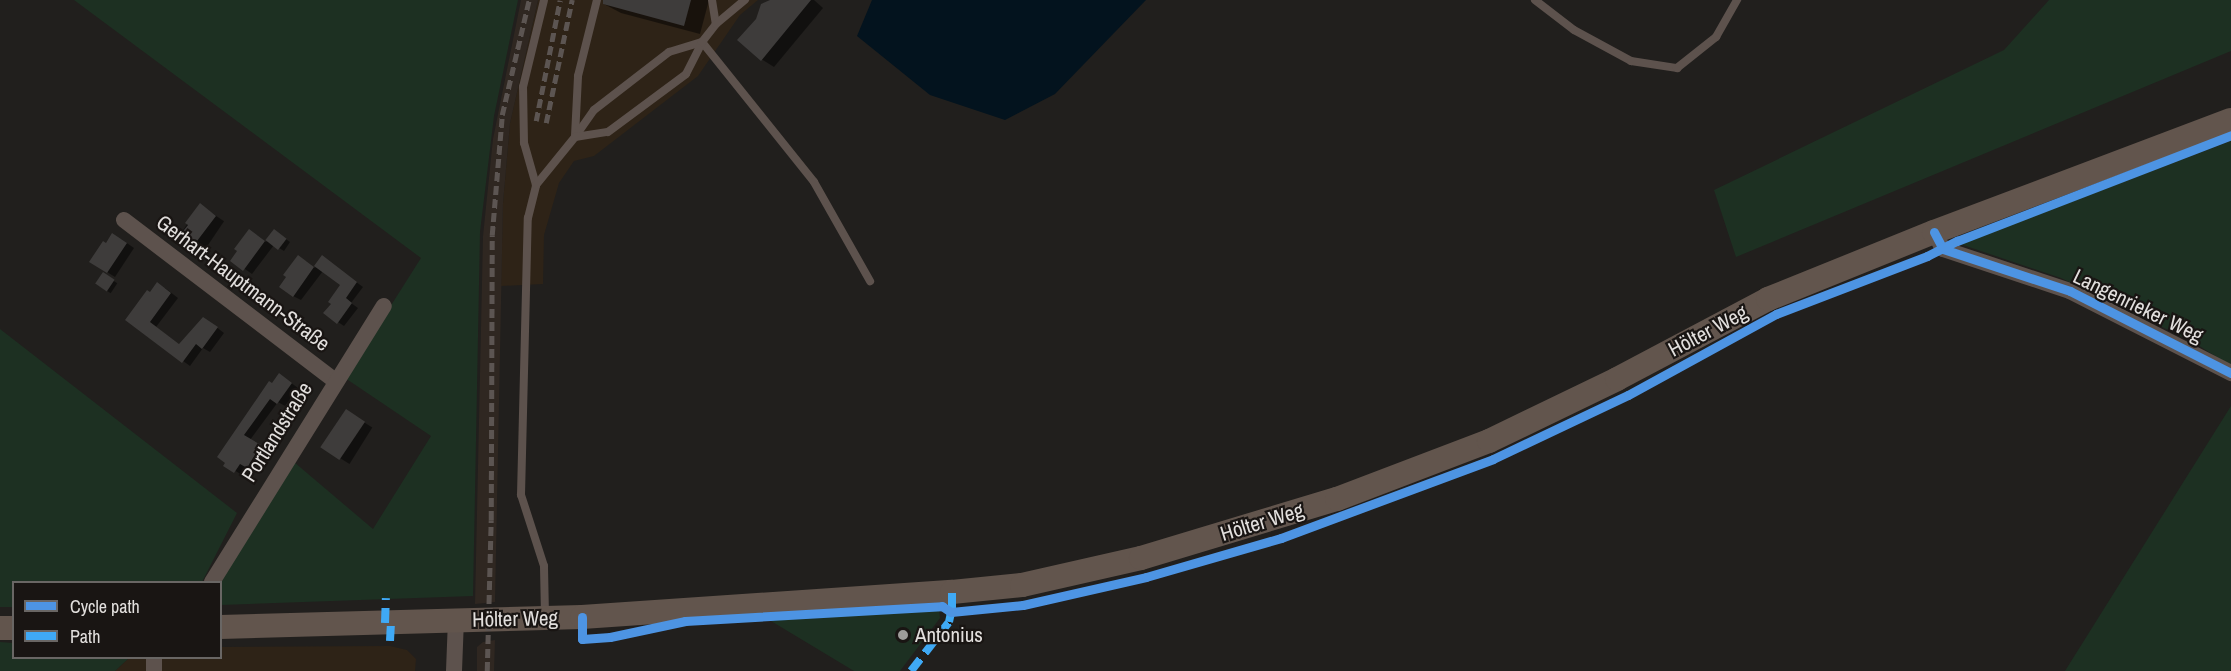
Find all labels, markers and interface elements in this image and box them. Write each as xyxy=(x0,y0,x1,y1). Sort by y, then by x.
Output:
street label: Gerhart-Hauptmann-Straße xyxy=(151,210,335,356)
street label: Langenrieker Weg xyxy=(2069,264,2207,348)
street label: Hölter Weg xyxy=(1664,300,1752,362)
street label: Portlandstraße xyxy=(236,377,318,487)
street label: Hölter Weg xyxy=(1217,497,1307,547)
legend xyxy=(12,581,222,659)
text: Cycle path xyxy=(70,594,140,619)
street label: Hölter Weg xyxy=(472,606,558,632)
place label: Antonius xyxy=(915,622,983,648)
text: Path xyxy=(70,624,100,649)
marker: Antonius xyxy=(896,628,910,642)

